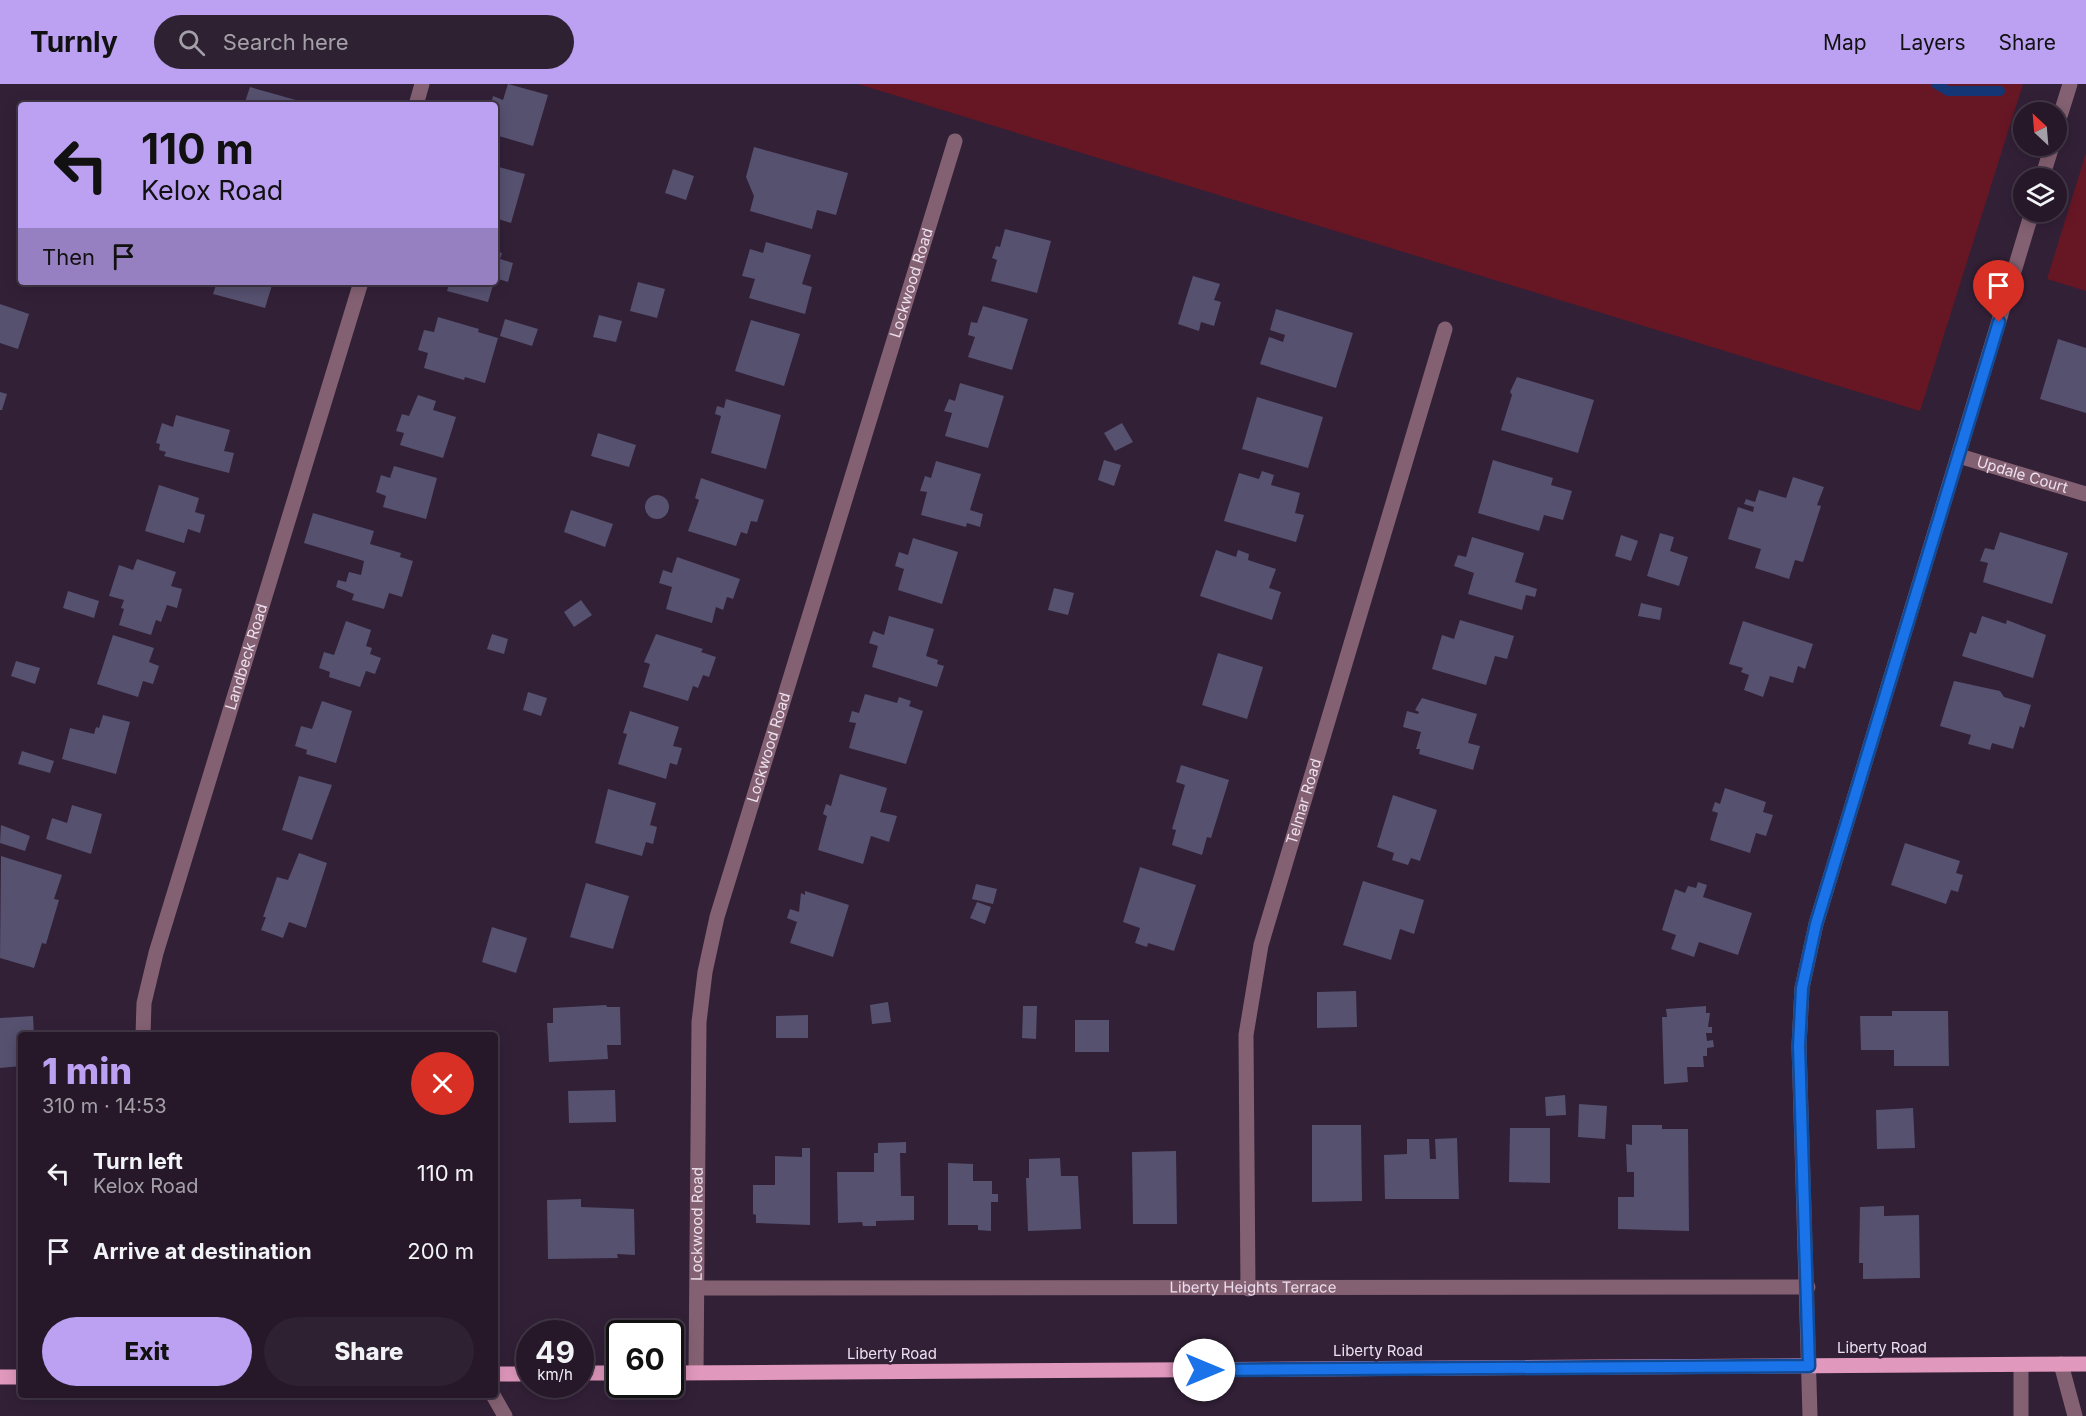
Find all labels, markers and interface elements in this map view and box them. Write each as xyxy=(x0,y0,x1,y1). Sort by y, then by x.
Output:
search box xyxy=(154,15,574,69)
text: Turnly xyxy=(30,25,118,59)
icon: search xyxy=(175,26,208,59)
text: Search here xyxy=(223,29,349,55)
text: Map xyxy=(1823,30,1867,55)
text: Layers xyxy=(1900,30,1966,55)
text: Share xyxy=(1999,30,2056,55)
north arrow xyxy=(2013,102,2067,156)
map controls xyxy=(2013,102,2067,222)
text: 110 m xyxy=(141,123,254,174)
icon: left xyxy=(42,126,120,204)
button: layers xyxy=(2013,168,2067,222)
text: Kelox Road xyxy=(141,174,283,207)
street label: Lockwood Road xyxy=(885,225,937,340)
icon: arrive xyxy=(107,240,140,273)
text: Then xyxy=(42,244,95,270)
pin xyxy=(1973,260,2024,322)
icon: arrive xyxy=(1982,269,2015,302)
street label: Updale Court xyxy=(1975,452,2070,497)
street label: Landbeck Road xyxy=(221,601,271,712)
street label: Lockwood Road xyxy=(743,690,794,805)
street label: Telmar Road xyxy=(1282,756,1325,847)
text: 1 min xyxy=(42,1049,132,1093)
button: close xyxy=(411,1052,474,1115)
text: 310 m · 14:53 xyxy=(42,1094,167,1118)
text: Turn left xyxy=(93,1148,183,1174)
icon: left xyxy=(42,1157,75,1190)
text: 110 m xyxy=(417,1160,474,1186)
street label: Lockwood Road xyxy=(687,1167,707,1281)
text: Kelox Road xyxy=(93,1174,198,1198)
icon: arrive xyxy=(42,1235,75,1268)
text: Arrive at destination xyxy=(93,1238,312,1264)
text: 200 m xyxy=(407,1238,474,1264)
street label: Liberty Heights Terrace xyxy=(1170,1277,1336,1297)
button: Exit xyxy=(42,1317,252,1386)
button: Share xyxy=(264,1317,474,1386)
speed limit sign: 60 xyxy=(606,1320,684,1398)
text: 49 xyxy=(535,1334,575,1370)
position arrow xyxy=(1172,1338,1236,1402)
street label: Liberty Road xyxy=(1837,1338,1927,1357)
street label: Liberty Road xyxy=(1333,1341,1423,1360)
street label: Liberty Road xyxy=(847,1344,937,1363)
text: km/h xyxy=(537,1365,573,1384)

